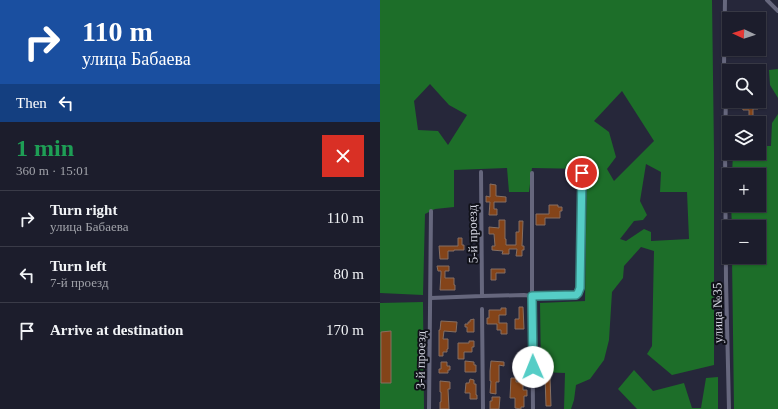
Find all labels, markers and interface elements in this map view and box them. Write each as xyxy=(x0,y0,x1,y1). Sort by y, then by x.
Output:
north arrow xyxy=(722,12,766,56)
map controls xyxy=(722,12,766,264)
icon: right xyxy=(16,16,68,68)
text: 110 m xyxy=(82,16,153,47)
text: улица Бабаева xyxy=(82,49,191,69)
button: search xyxy=(722,64,766,108)
icon: left xyxy=(55,92,77,114)
text: Then xyxy=(16,95,47,111)
button: layers xyxy=(722,116,766,160)
text: 1 min xyxy=(16,135,74,161)
button: close xyxy=(322,135,364,177)
pin xyxy=(565,156,599,190)
icon: arrive xyxy=(571,162,593,184)
text: 360 m · 15:01 xyxy=(16,163,89,178)
button: + xyxy=(722,168,766,212)
text: Turn right xyxy=(50,202,117,218)
street label: 5-й проезд xyxy=(464,204,481,263)
icon: right xyxy=(16,208,38,230)
text: 110 m xyxy=(327,210,364,226)
text: улица Бабаева xyxy=(50,219,128,234)
button: − xyxy=(722,220,766,264)
text: Turn left xyxy=(50,258,107,274)
icon: left xyxy=(16,264,38,286)
text: 80 m xyxy=(334,266,364,282)
text: 7-й проезд xyxy=(50,275,109,290)
street label: улица №35 xyxy=(709,282,726,344)
icon: arrive xyxy=(16,320,38,342)
text: Arrive at destination xyxy=(50,322,183,338)
text: 170 m xyxy=(326,322,364,338)
street label: 3-й проезд xyxy=(412,330,429,389)
position arrow xyxy=(512,346,554,388)

